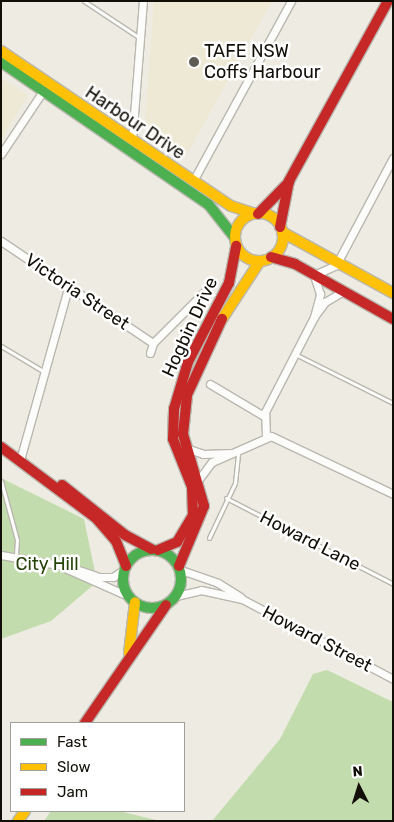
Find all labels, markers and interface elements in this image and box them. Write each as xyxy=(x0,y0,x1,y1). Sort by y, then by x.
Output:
place label: TAFE NSW Coffs Harbour xyxy=(204,41,321,84)
marker: TAFE NSW Coffs Harbour xyxy=(188,56,200,68)
street label: Harbour Drive xyxy=(81,82,189,164)
street label: Victoria Street xyxy=(21,249,133,335)
street label: Hogbin Drive xyxy=(157,274,223,380)
street label: Howard Lane xyxy=(256,506,364,576)
park label: City Hill xyxy=(15,553,79,575)
street label: Howard Street xyxy=(259,601,375,677)
legend xyxy=(10,722,185,812)
text: Fast xyxy=(57,733,87,751)
text: Slow xyxy=(57,758,90,776)
north arrow xyxy=(334,762,384,812)
text: N xyxy=(352,763,363,780)
text: Jam xyxy=(57,783,88,801)

